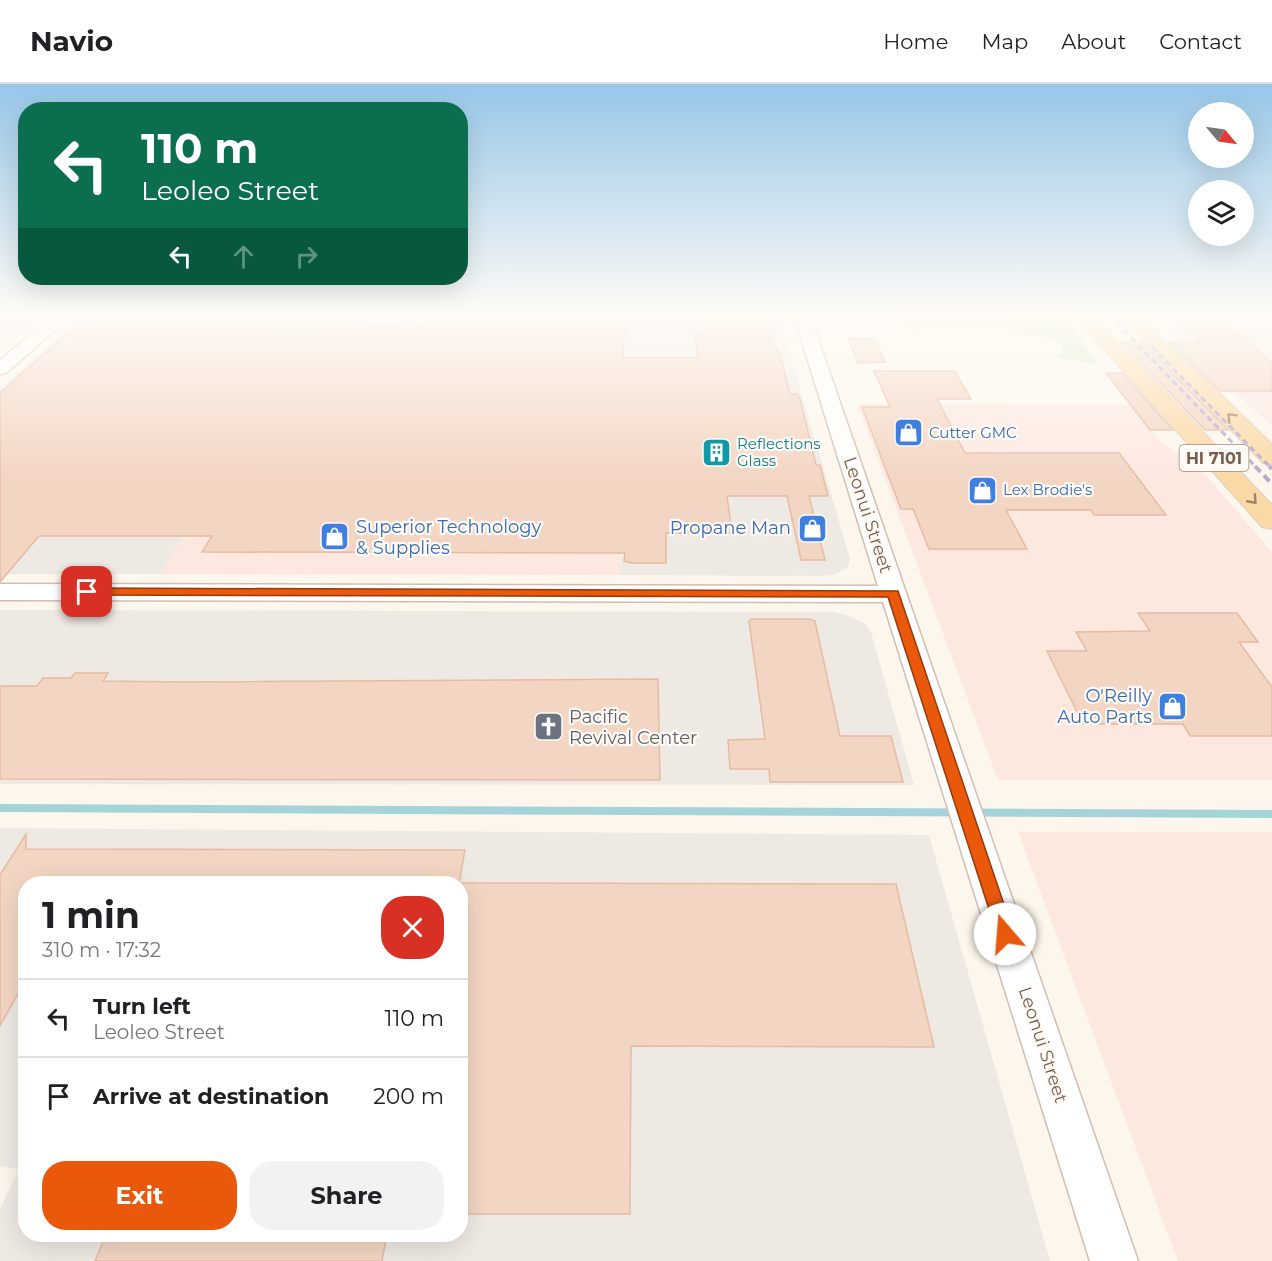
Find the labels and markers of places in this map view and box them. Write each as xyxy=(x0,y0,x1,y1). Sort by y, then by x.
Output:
shop icon: Cutter GMC xyxy=(892,417,924,449)
place label: Cutter GMC xyxy=(929,423,1017,442)
place label: Reflections Glass xyxy=(737,434,821,470)
building icon: Reflections Glass xyxy=(700,437,732,469)
shop icon: Lex Brodie's xyxy=(966,474,998,506)
place label: Lex Brodie's xyxy=(1003,480,1092,499)
shop icon: Propane Man xyxy=(796,512,828,544)
place label: Superior Technology & Supplies xyxy=(356,516,542,559)
place label: Propane Man xyxy=(670,517,791,539)
shop icon: Superior Technology & Supplies xyxy=(319,521,351,553)
pin xyxy=(61,566,112,617)
place label: O'Reilly Auto Parts xyxy=(1057,685,1152,728)
shop icon: O'Reilly Auto Parts xyxy=(1157,690,1189,722)
place label: Pacific Revival Center xyxy=(569,706,697,749)
church icon: Pacific Revival Center xyxy=(532,711,564,743)

